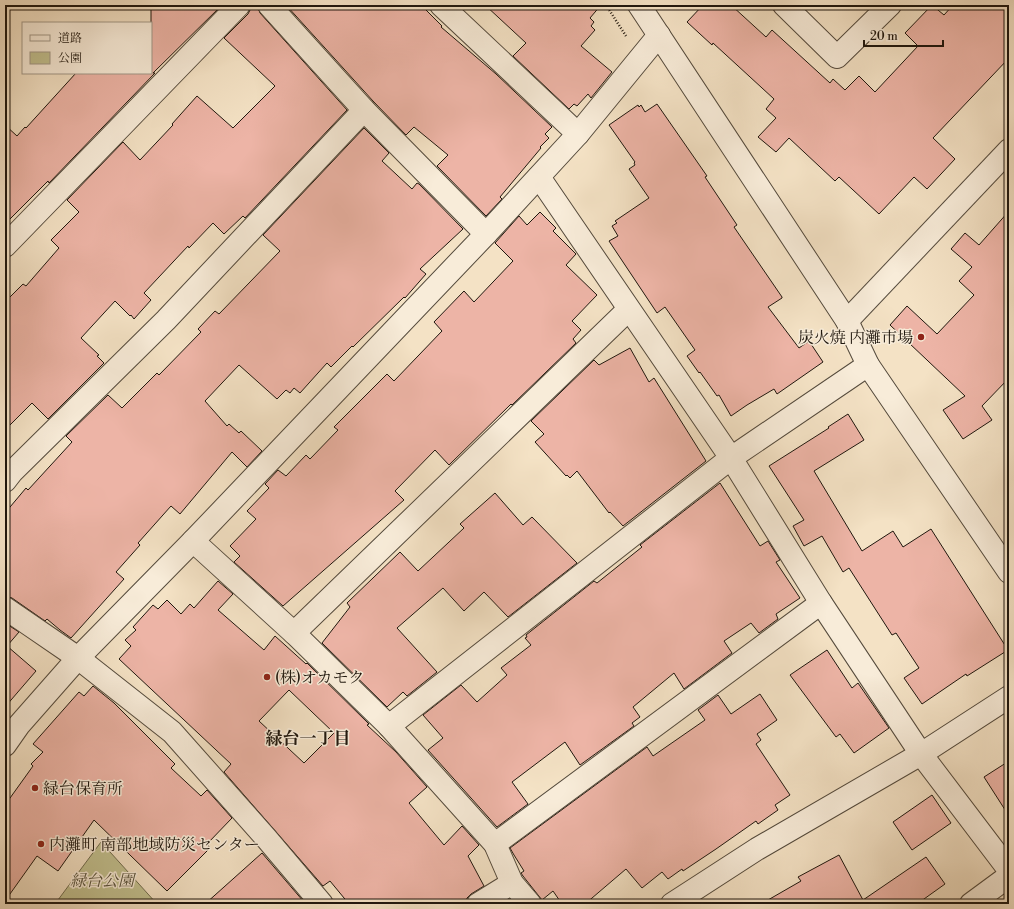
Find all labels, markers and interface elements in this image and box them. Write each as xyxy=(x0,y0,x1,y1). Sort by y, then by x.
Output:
legend xyxy=(22,22,152,74)
scale bar xyxy=(864,22,943,48)
text: 20 m xyxy=(870,29,898,44)
text: 道路 xyxy=(58,31,82,46)
text: 公園 xyxy=(58,51,82,66)
place label: 炭火焼 内灘市場 xyxy=(798,328,913,348)
marker: 炭火焼 内灘市場 xyxy=(916,332,926,342)
place label: (株)オカモク xyxy=(275,668,364,688)
marker: (株)オカモク xyxy=(262,672,272,682)
district label: 緑台一丁目 xyxy=(266,728,351,750)
place label: 緑台保育所 xyxy=(43,779,123,799)
marker: 緑台保育所 xyxy=(30,783,40,793)
place label: 内灘町 南部地域防災センター xyxy=(49,835,260,855)
marker: 内灘町 南部地域防災センター xyxy=(36,839,46,849)
park label: 緑台公園 xyxy=(70,871,137,891)

